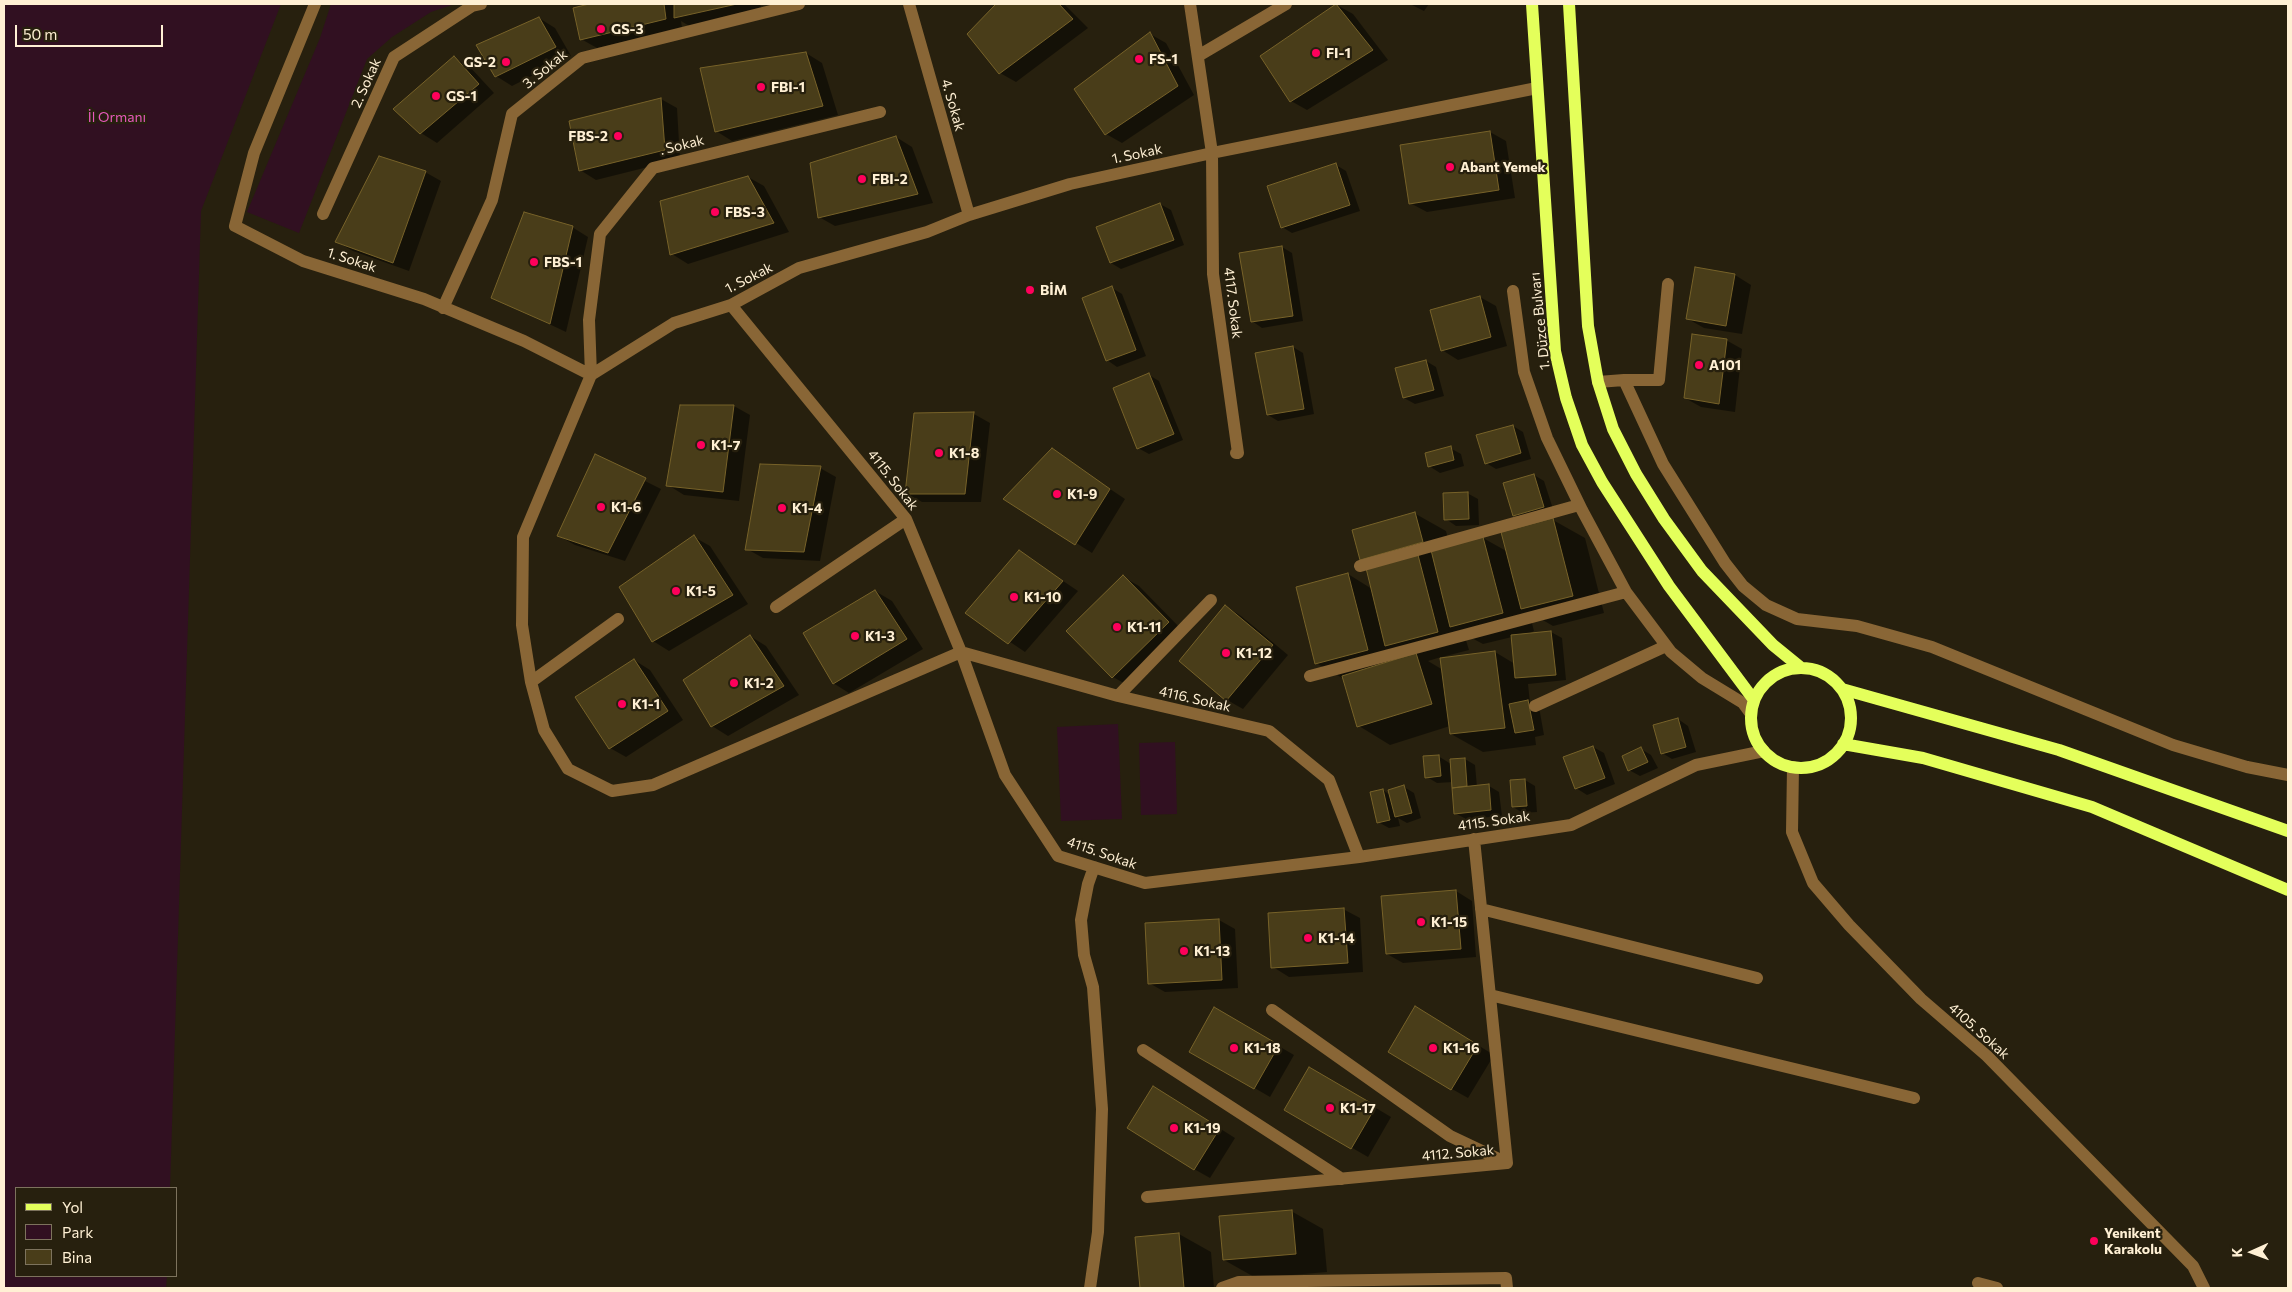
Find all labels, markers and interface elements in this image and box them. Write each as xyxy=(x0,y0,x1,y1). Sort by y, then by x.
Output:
scale bar xyxy=(18,15,165,47)
place label: GS-3 xyxy=(611,21,644,37)
marker: GS-3 xyxy=(595,23,607,35)
text: 50 m xyxy=(23,25,57,43)
place label: FI-1 xyxy=(1326,45,1351,61)
street label: 3. Sokak xyxy=(519,46,571,92)
marker: FI-1 xyxy=(1310,47,1322,59)
place label: FS-1 xyxy=(1149,51,1178,67)
marker: FS-1 xyxy=(1133,53,1145,65)
place label: GS-2 xyxy=(463,54,496,70)
street label: 2. Sokak xyxy=(348,55,384,111)
marker: GS-2 xyxy=(500,56,512,68)
street label: 4. Sokak xyxy=(938,77,968,133)
place label: FBI-1 xyxy=(771,79,805,95)
marker: FBI-1 xyxy=(755,81,767,93)
place label: GS-1 xyxy=(446,88,477,104)
marker: GS-1 xyxy=(430,90,442,102)
park label: İl Ormanı xyxy=(88,109,146,125)
place label: FBS-2 xyxy=(568,128,608,144)
marker: FBS-2 xyxy=(612,130,624,142)
street label: . Sokak xyxy=(658,131,706,159)
street label: 1. Sokak xyxy=(1110,140,1164,168)
place label: Abant Yemek xyxy=(1460,159,1546,175)
marker: Abant Yemek xyxy=(1444,161,1456,173)
place label: FBI-2 xyxy=(872,171,908,187)
marker: FBI-2 xyxy=(856,173,868,185)
place label: FBS-3 xyxy=(725,204,765,220)
marker: FBS-3 xyxy=(709,206,721,218)
street label: 1. Sokak xyxy=(325,244,379,276)
place label: FBS-1 xyxy=(544,254,582,270)
marker: FBS-1 xyxy=(528,256,540,268)
street label: 1. Sokak xyxy=(722,259,776,297)
street label: 4117. Sokak xyxy=(1220,267,1246,339)
street label: 1. Düzce Bulvarı xyxy=(1527,271,1553,371)
place label: BİM xyxy=(1040,282,1067,298)
marker: BİM xyxy=(1024,284,1036,296)
place label: A101 xyxy=(1709,357,1741,373)
marker: A101 xyxy=(1693,359,1705,371)
place label: K1-7 xyxy=(711,437,740,453)
marker: K1-7 xyxy=(695,439,707,451)
place label: K1-8 xyxy=(949,445,979,461)
street label: 4115. Sokak xyxy=(864,446,922,514)
marker: K1-8 xyxy=(933,447,945,459)
place label: K1-9 xyxy=(1067,486,1097,502)
marker: K1-9 xyxy=(1051,488,1063,500)
place label: K1-6 xyxy=(611,499,641,515)
place label: K1-4 xyxy=(792,500,822,516)
marker: K1-6 xyxy=(595,501,607,513)
marker: K1-4 xyxy=(776,502,788,514)
place label: K1-5 xyxy=(686,583,716,599)
marker: K1-5 xyxy=(670,585,682,597)
place label: K1-10 xyxy=(1024,589,1061,605)
marker: K1-10 xyxy=(1008,591,1020,603)
place label: K1-11 xyxy=(1127,619,1161,635)
marker: K1-11 xyxy=(1111,621,1123,633)
place label: K1-3 xyxy=(865,628,895,644)
marker: K1-3 xyxy=(849,630,861,642)
place label: K1-12 xyxy=(1236,645,1272,661)
marker: K1-12 xyxy=(1220,647,1232,659)
place label: K1-2 xyxy=(744,675,774,691)
marker: K1-2 xyxy=(728,677,740,689)
street label: 4116. Sokak xyxy=(1157,683,1233,715)
place label: K1-1 xyxy=(632,696,660,712)
marker: K1-1 xyxy=(616,698,628,710)
street label: 4115. Sokak xyxy=(1457,808,1531,834)
street label: 4115. Sokak xyxy=(1065,833,1139,873)
place label: K1-15 xyxy=(1431,914,1467,930)
marker: K1-15 xyxy=(1415,916,1427,928)
place label: K1-14 xyxy=(1318,930,1355,946)
marker: K1-14 xyxy=(1302,932,1314,944)
place label: K1-13 xyxy=(1194,943,1230,959)
marker: K1-13 xyxy=(1178,945,1190,957)
street label: 4105. Sokak xyxy=(1945,999,2013,1063)
place label: K1-18 xyxy=(1244,1040,1281,1056)
place label: K1-16 xyxy=(1443,1040,1480,1056)
marker: K1-18 xyxy=(1228,1042,1240,1054)
marker: K1-16 xyxy=(1427,1042,1439,1054)
place label: K1-17 xyxy=(1340,1100,1376,1116)
marker: K1-17 xyxy=(1324,1102,1336,1114)
place label: K1-19 xyxy=(1184,1120,1221,1136)
marker: K1-19 xyxy=(1168,1122,1180,1134)
street label: 4112. Sokak xyxy=(1421,1141,1495,1165)
legend xyxy=(15,1187,178,1277)
text: Yol xyxy=(62,1198,83,1216)
text: Park xyxy=(62,1223,93,1241)
place label: Yenikent Karakolu xyxy=(2104,1225,2162,1258)
north arrow xyxy=(2227,1227,2277,1277)
marker: Yenikent Karakolu xyxy=(2088,1235,2100,1247)
text: K xyxy=(2228,1247,2245,1258)
text: Bina xyxy=(62,1248,92,1266)

